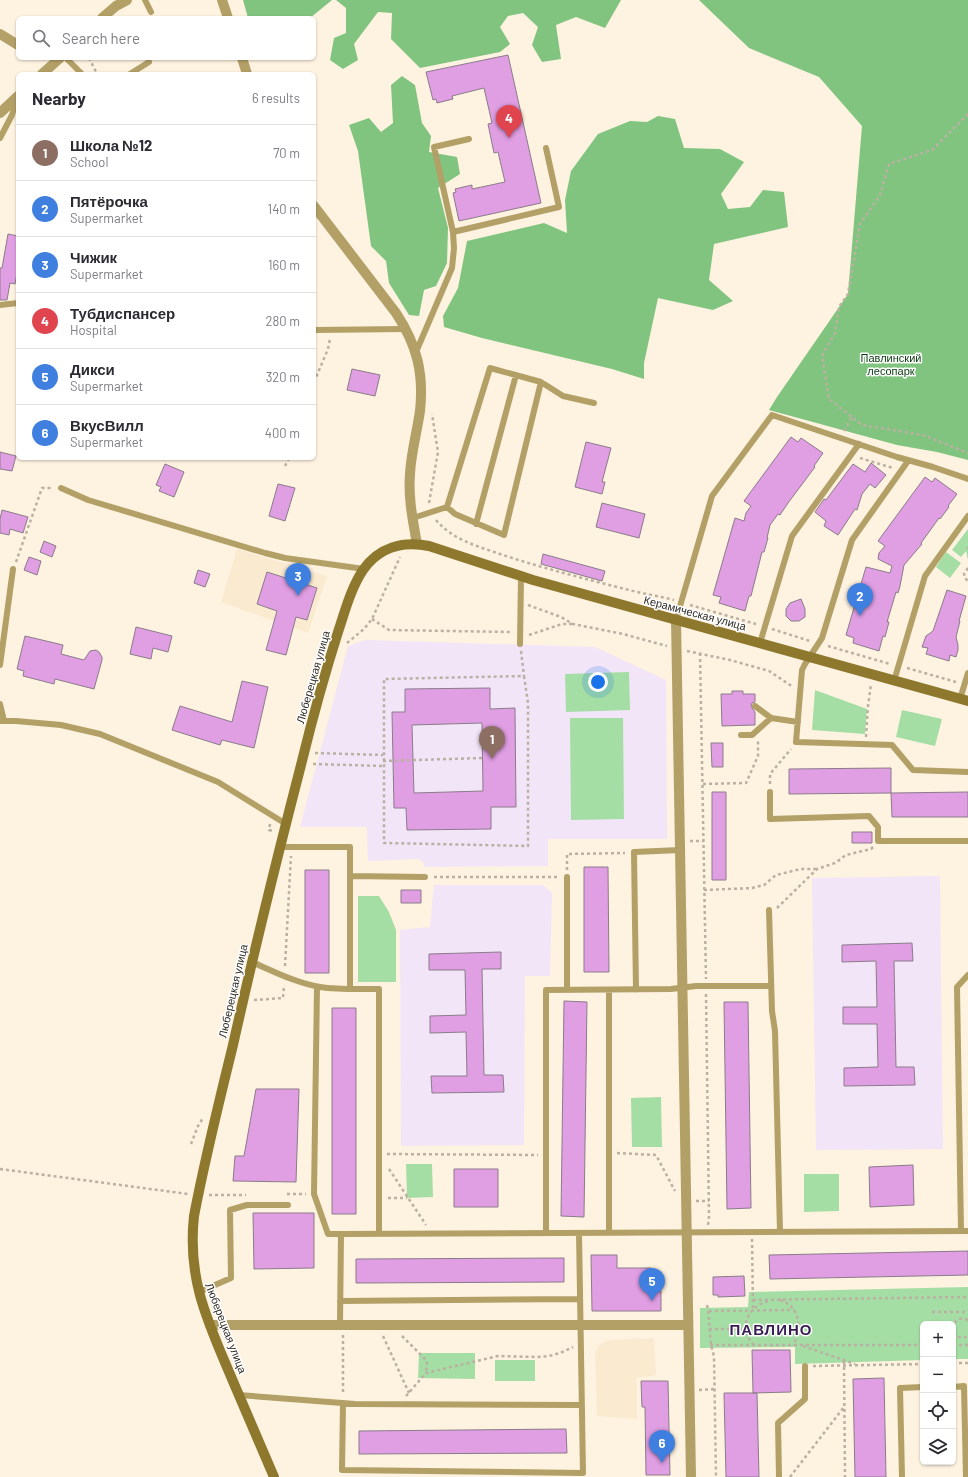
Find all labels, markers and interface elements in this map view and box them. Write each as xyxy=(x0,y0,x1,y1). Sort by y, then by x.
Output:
search box xyxy=(16,16,316,60)
icon: search xyxy=(30,27,52,49)
text: Search here xyxy=(62,29,140,47)
text: Nearby xyxy=(32,88,86,108)
text: 6 results xyxy=(252,90,300,106)
pin: 4 xyxy=(496,105,522,138)
text: Школа №12 xyxy=(70,136,152,154)
text: 1 xyxy=(43,145,47,161)
text: 70 m xyxy=(273,145,300,161)
text: School xyxy=(70,154,108,170)
text: Пятёрочка xyxy=(70,192,148,210)
text: 2 xyxy=(41,201,49,217)
text: 140 m xyxy=(268,201,300,217)
text: Supermarket xyxy=(70,210,143,226)
text: Чижик xyxy=(70,248,117,266)
text: 3 xyxy=(41,257,49,273)
text: 160 m xyxy=(268,257,300,273)
text: Supermarket xyxy=(70,266,143,282)
text: Тубдиспансер xyxy=(70,304,175,322)
text: 4 xyxy=(41,313,49,329)
text: 280 m xyxy=(266,313,300,329)
text: Hospital xyxy=(70,322,117,338)
park label: Павлинский лесопарк xyxy=(861,351,921,377)
text: Дикси xyxy=(70,360,115,378)
text: 5 xyxy=(41,369,49,385)
text: 320 m xyxy=(266,369,300,385)
text: Supermarket xyxy=(70,378,143,394)
text: ВкусВилл xyxy=(70,416,144,434)
text: 6 xyxy=(42,425,48,441)
text: 400 m xyxy=(265,425,300,441)
text: Supermarket xyxy=(70,434,143,450)
pin: 3 xyxy=(285,563,311,596)
pin: 2 xyxy=(847,583,873,616)
street label: Керамическая улица xyxy=(643,593,749,633)
street label: Люберецкая улица xyxy=(293,628,332,725)
your location xyxy=(588,672,608,692)
pin: 1 xyxy=(479,726,505,759)
street label: Люберецкая улица xyxy=(215,942,250,1039)
pin: 5 xyxy=(639,1268,665,1301)
street label: Люберецкая улица xyxy=(203,1281,250,1376)
district label: ПАВЛИНО xyxy=(730,1320,812,1338)
map controls xyxy=(920,1321,956,1465)
button: + xyxy=(920,1321,956,1357)
button: − xyxy=(920,1357,956,1393)
button: locate xyxy=(920,1393,956,1429)
button: layers xyxy=(920,1429,956,1465)
pin: 6 xyxy=(649,1430,675,1463)

